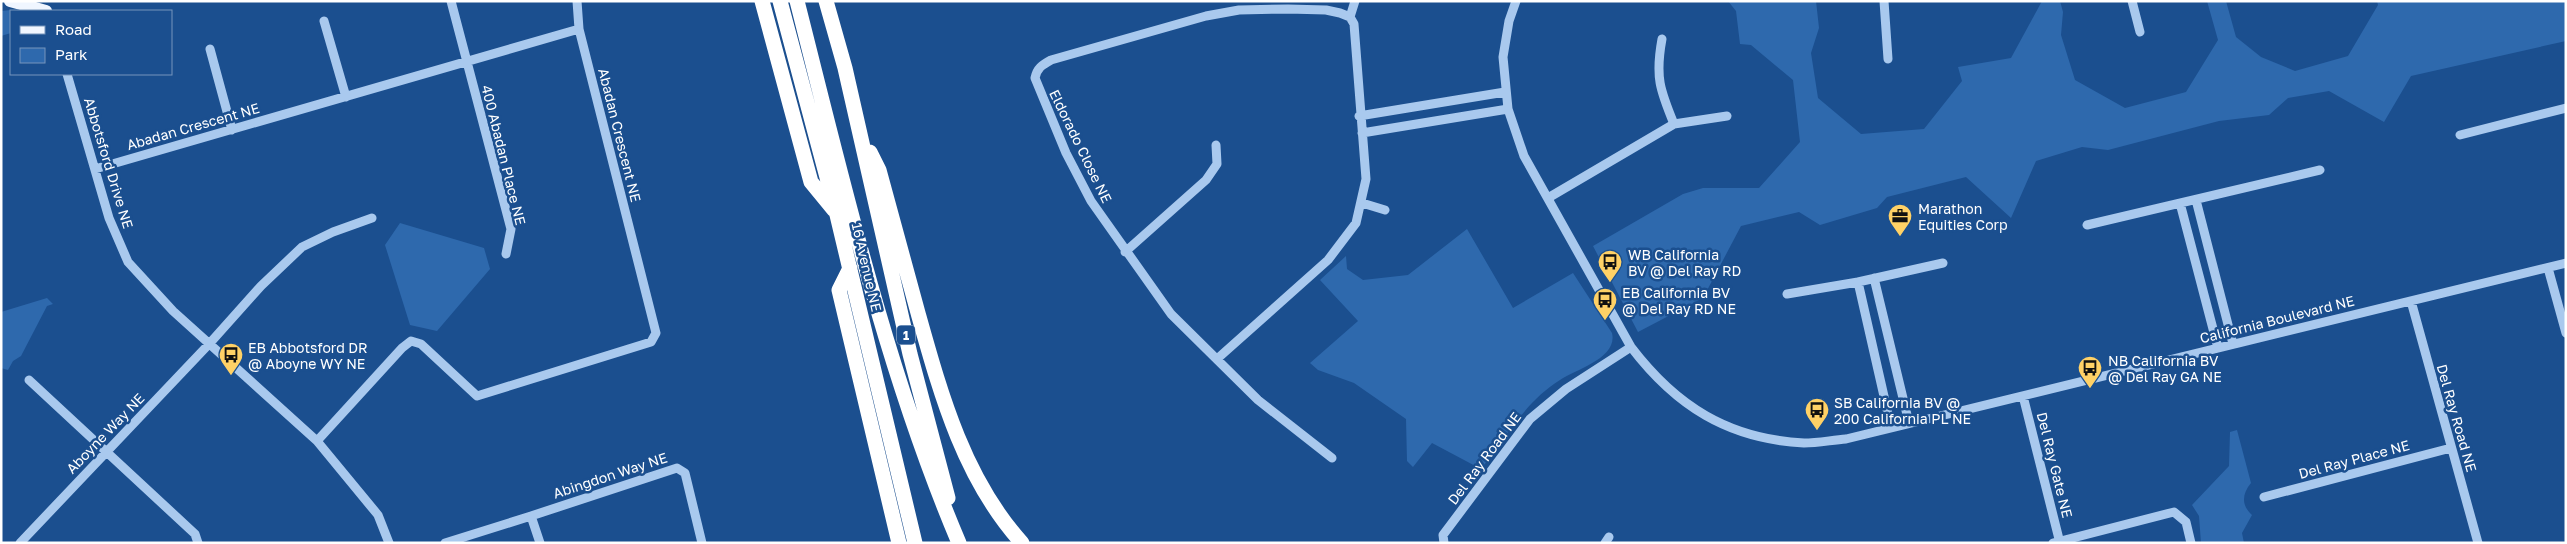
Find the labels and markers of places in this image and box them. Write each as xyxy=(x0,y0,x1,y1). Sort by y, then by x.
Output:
place label: Marathon Equities Corp xyxy=(1918,200,2008,233)
office icon: Marathon Equities Corp xyxy=(1887,203,1913,237)
place label: WB California BV @ Del Ray RD xyxy=(1628,246,1741,279)
bus stop icon: WB California BV @ Del Ray RD xyxy=(1597,249,1623,283)
place label: EB California BV @ Del Ray RD NE xyxy=(1622,284,1736,317)
bus stop icon: EB California BV @ Del Ray RD NE xyxy=(1592,287,1618,321)
place label: EB Abbotsford DR @ Aboyne WY NE xyxy=(248,339,368,372)
bus stop icon: EB Abbotsford DR @ Aboyne WY NE xyxy=(218,342,244,376)
place label: NB California BV @ Del Ray GA NE xyxy=(2108,352,2222,385)
bus stop icon: NB California BV @ Del Ray GA NE xyxy=(2077,355,2103,389)
place label: SB California BV @ 200 California PL NE xyxy=(1834,394,1971,427)
bus stop icon: SB California BV @ 200 California PL NE xyxy=(1804,397,1830,431)

